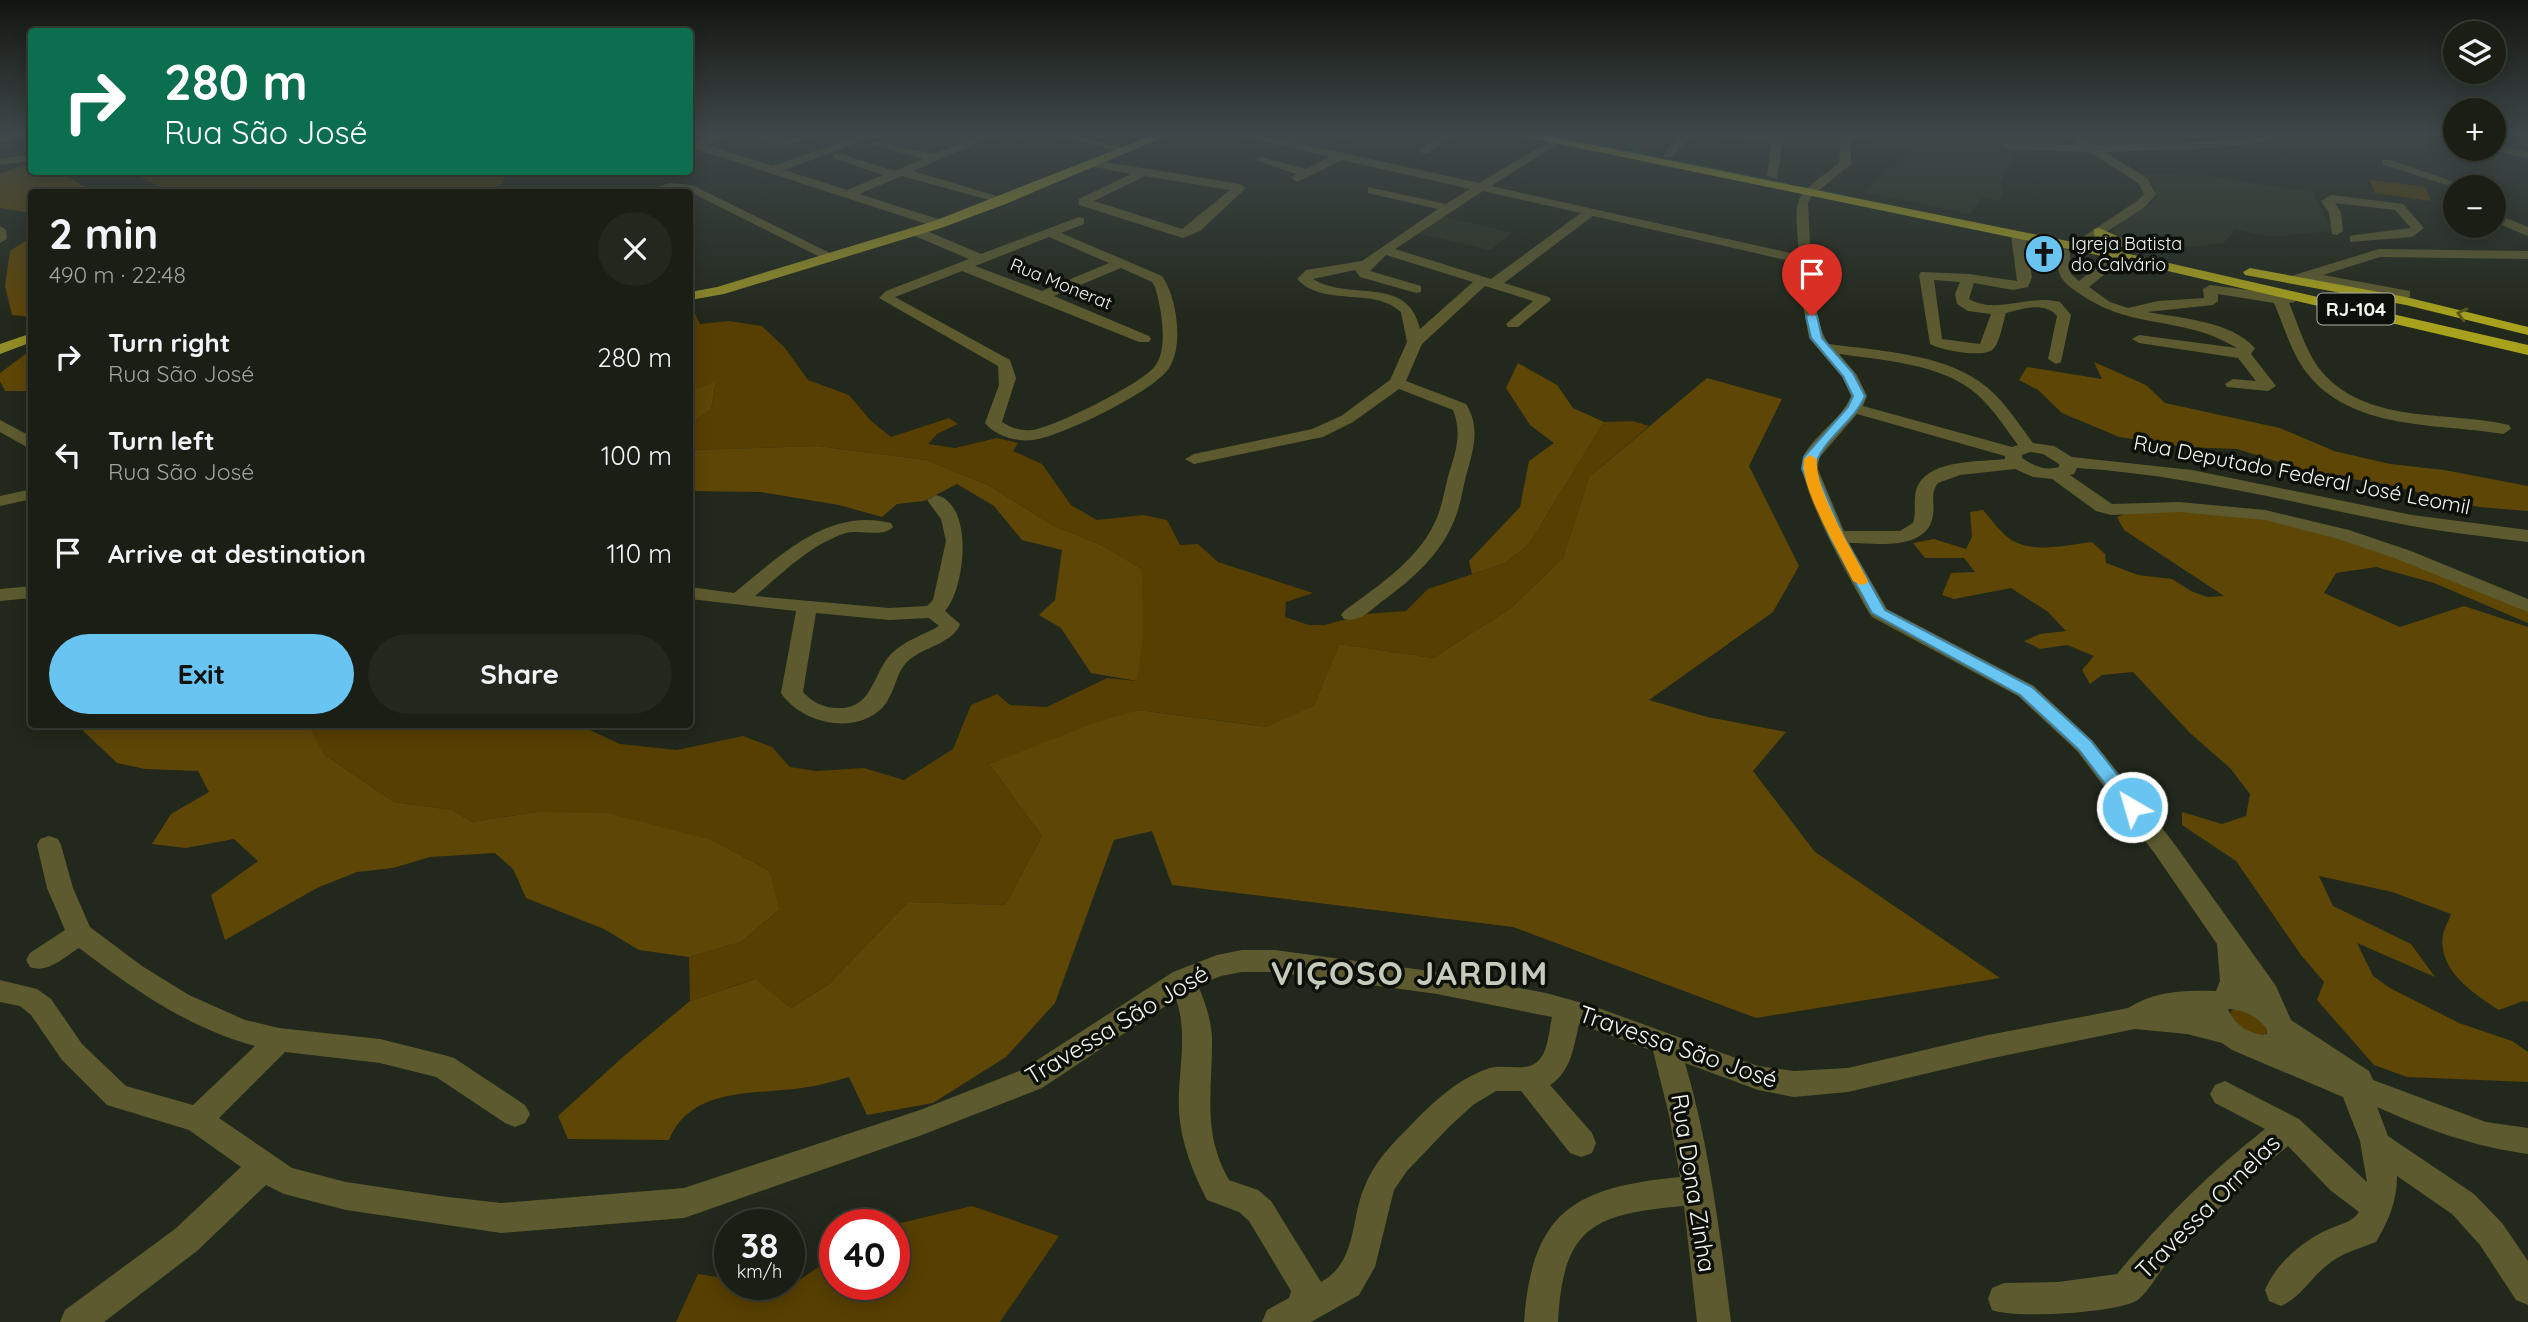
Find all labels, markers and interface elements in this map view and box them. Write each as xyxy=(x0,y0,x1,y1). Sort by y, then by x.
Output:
map controls xyxy=(2443,21,2506,238)
button: layers xyxy=(2443,21,2506,84)
text: 280 m xyxy=(164,51,308,112)
icon: right xyxy=(49,56,140,147)
button: + xyxy=(2443,98,2506,161)
text: Rua São José xyxy=(164,112,368,152)
button: − xyxy=(2443,175,2506,238)
text: 2 min xyxy=(49,207,158,260)
button: close xyxy=(598,212,672,286)
place label: Igreja Batista do Calvário xyxy=(2071,232,2182,276)
church icon: Igreja Batista do Calvário xyxy=(2023,233,2065,275)
pin xyxy=(1782,244,1842,316)
street label: Rua Monerat xyxy=(1007,253,1116,314)
icon: arrive xyxy=(1793,255,1831,293)
text: 490 m · 22:48 xyxy=(49,260,186,289)
road number: RJ-104 xyxy=(2318,294,2394,324)
one-way arrow xyxy=(2456,307,2468,322)
text: Turn right xyxy=(108,326,230,359)
icon: right xyxy=(49,338,87,376)
text: 280 m xyxy=(597,341,672,374)
text: Rua São José xyxy=(108,359,254,388)
text: Turn left xyxy=(108,424,215,457)
street label: Rua Deputado Federal José Leomil xyxy=(2132,429,2473,519)
icon: left xyxy=(49,436,87,474)
text: 100 m xyxy=(601,439,672,472)
text: Rua São José xyxy=(108,457,254,486)
icon: arrive xyxy=(49,534,87,572)
text: Arrive at destination xyxy=(108,537,366,570)
text: 110 m xyxy=(606,537,672,570)
button: Exit xyxy=(49,634,354,714)
button: Share xyxy=(368,634,672,714)
position arrow xyxy=(2095,770,2169,844)
district label: VIÇOSO JARDIM xyxy=(1271,952,1549,993)
street label: Travessa São José xyxy=(1019,958,1213,1091)
street label: Travessa São José xyxy=(1575,998,1782,1094)
street label: Rua Dona Zinha xyxy=(1665,1092,1723,1274)
street label: Travessa Ornelas xyxy=(2129,1128,2286,1285)
speed limit sign: 40 xyxy=(819,1209,910,1300)
text: 38 xyxy=(741,1223,778,1267)
text: km/h xyxy=(737,1260,782,1283)

